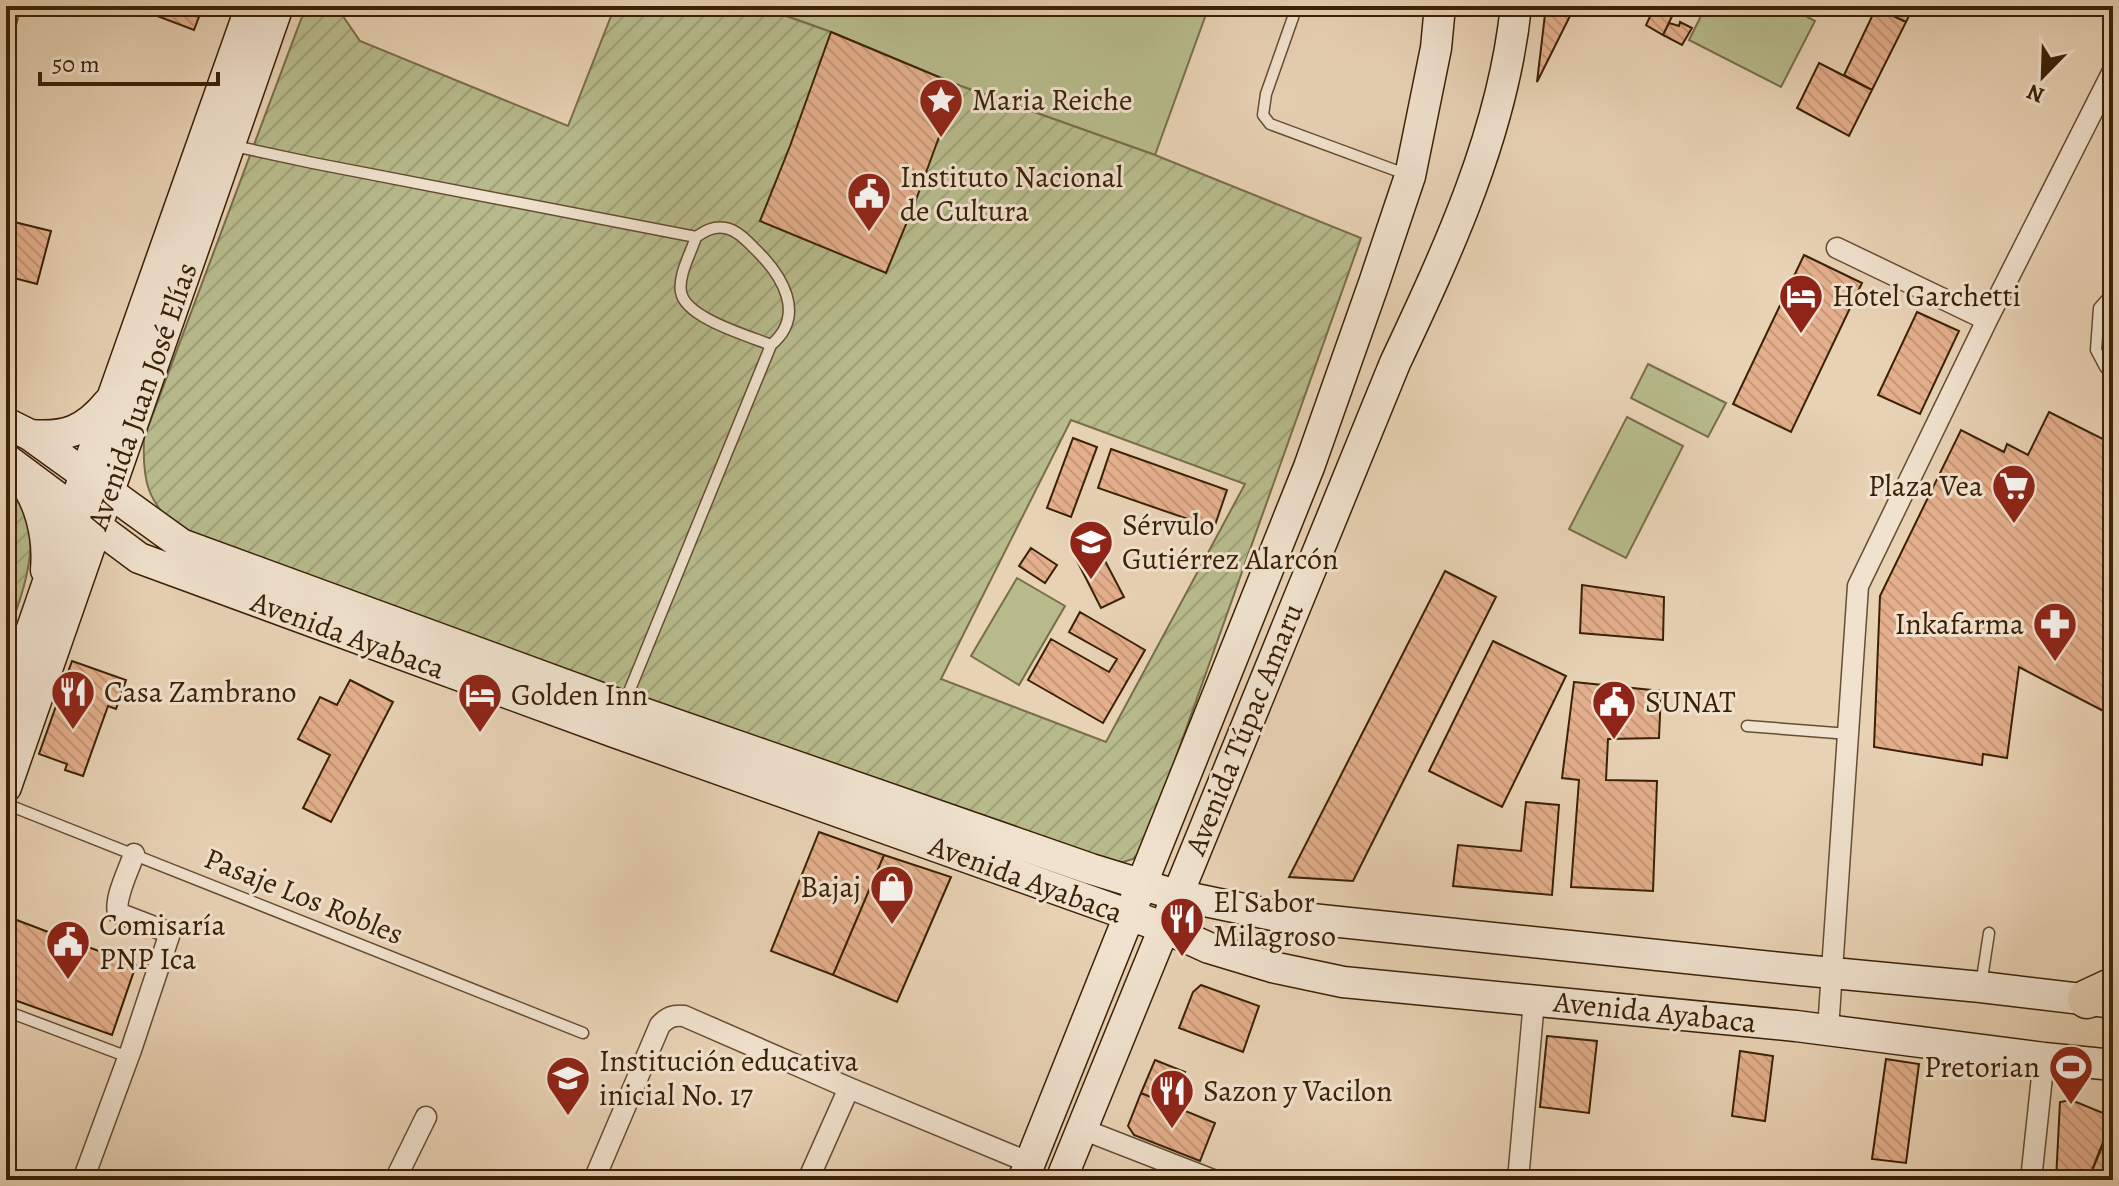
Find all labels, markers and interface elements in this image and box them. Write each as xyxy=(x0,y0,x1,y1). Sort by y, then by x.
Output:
scale bar xyxy=(40,36,218,86)
north arrow xyxy=(2003,36,2083,116)
text: 50 m xyxy=(52,48,100,80)
place icon: Maria Reiche xyxy=(917,76,965,139)
text: N xyxy=(2022,77,2049,110)
place label: Maria Reiche xyxy=(972,80,1132,120)
place label: Instituto Nacional de Cultura xyxy=(900,157,1123,231)
public building icon: Instituto Nacional de Cultura xyxy=(845,170,893,233)
street label: Avenida Juan José Elías xyxy=(77,257,207,536)
hotel icon: Hotel Garchetti xyxy=(1777,272,1825,335)
place label: Hotel Garchetti xyxy=(1832,276,2021,316)
supermarket icon: Plaza Vea xyxy=(1990,462,2038,525)
place label: Plaza Vea xyxy=(1868,466,1983,506)
place label: Sérvulo Gutiérrez Alarcón xyxy=(1122,505,1338,579)
school or university icon: Sérvulo Gutiérrez Alarcón xyxy=(1067,518,1115,581)
street label: Avenida Ayabaca xyxy=(245,581,451,689)
street label: Avenida Túpac Amaru xyxy=(1175,597,1313,862)
pharmacy icon: Inkafarma xyxy=(2031,600,2079,663)
place label: Inkafarma xyxy=(1895,604,2024,644)
restaurant icon: Casa Zambrano xyxy=(49,668,97,731)
hotel icon: Golden Inn xyxy=(456,671,504,734)
place label: Casa Zambrano xyxy=(104,672,297,712)
place label: Golden Inn xyxy=(511,675,648,715)
public building icon: SUNAT xyxy=(1590,678,1638,741)
place label: SUNAT xyxy=(1645,682,1736,722)
street label: Avenida Ayabaca xyxy=(923,825,1129,933)
street label: Pasaje Los Robles xyxy=(198,838,410,954)
shop icon: Bajaj xyxy=(868,863,916,926)
place label: Bajaj xyxy=(800,867,861,907)
place label: El Sabor Milagroso xyxy=(1213,882,1336,956)
restaurant icon: El Sabor Milagroso xyxy=(1158,895,1206,958)
place label: Comisaría PNP Ica xyxy=(99,905,226,979)
public building icon: Comisaría PNP Ica xyxy=(44,918,92,981)
street label: Avenida Ayabaca xyxy=(1551,981,1758,1043)
place label: Institución educativa inicial No. 17 xyxy=(599,1041,858,1115)
sports icon: Pretorian xyxy=(2047,1043,2095,1106)
place label: Pretorian xyxy=(1924,1047,2040,1087)
school or university icon: Institución educativa inicial No. 17 xyxy=(544,1054,592,1117)
restaurant icon: Sazon y Vacilon xyxy=(1148,1067,1196,1130)
place label: Sazon y Vacilon xyxy=(1203,1071,1392,1111)

